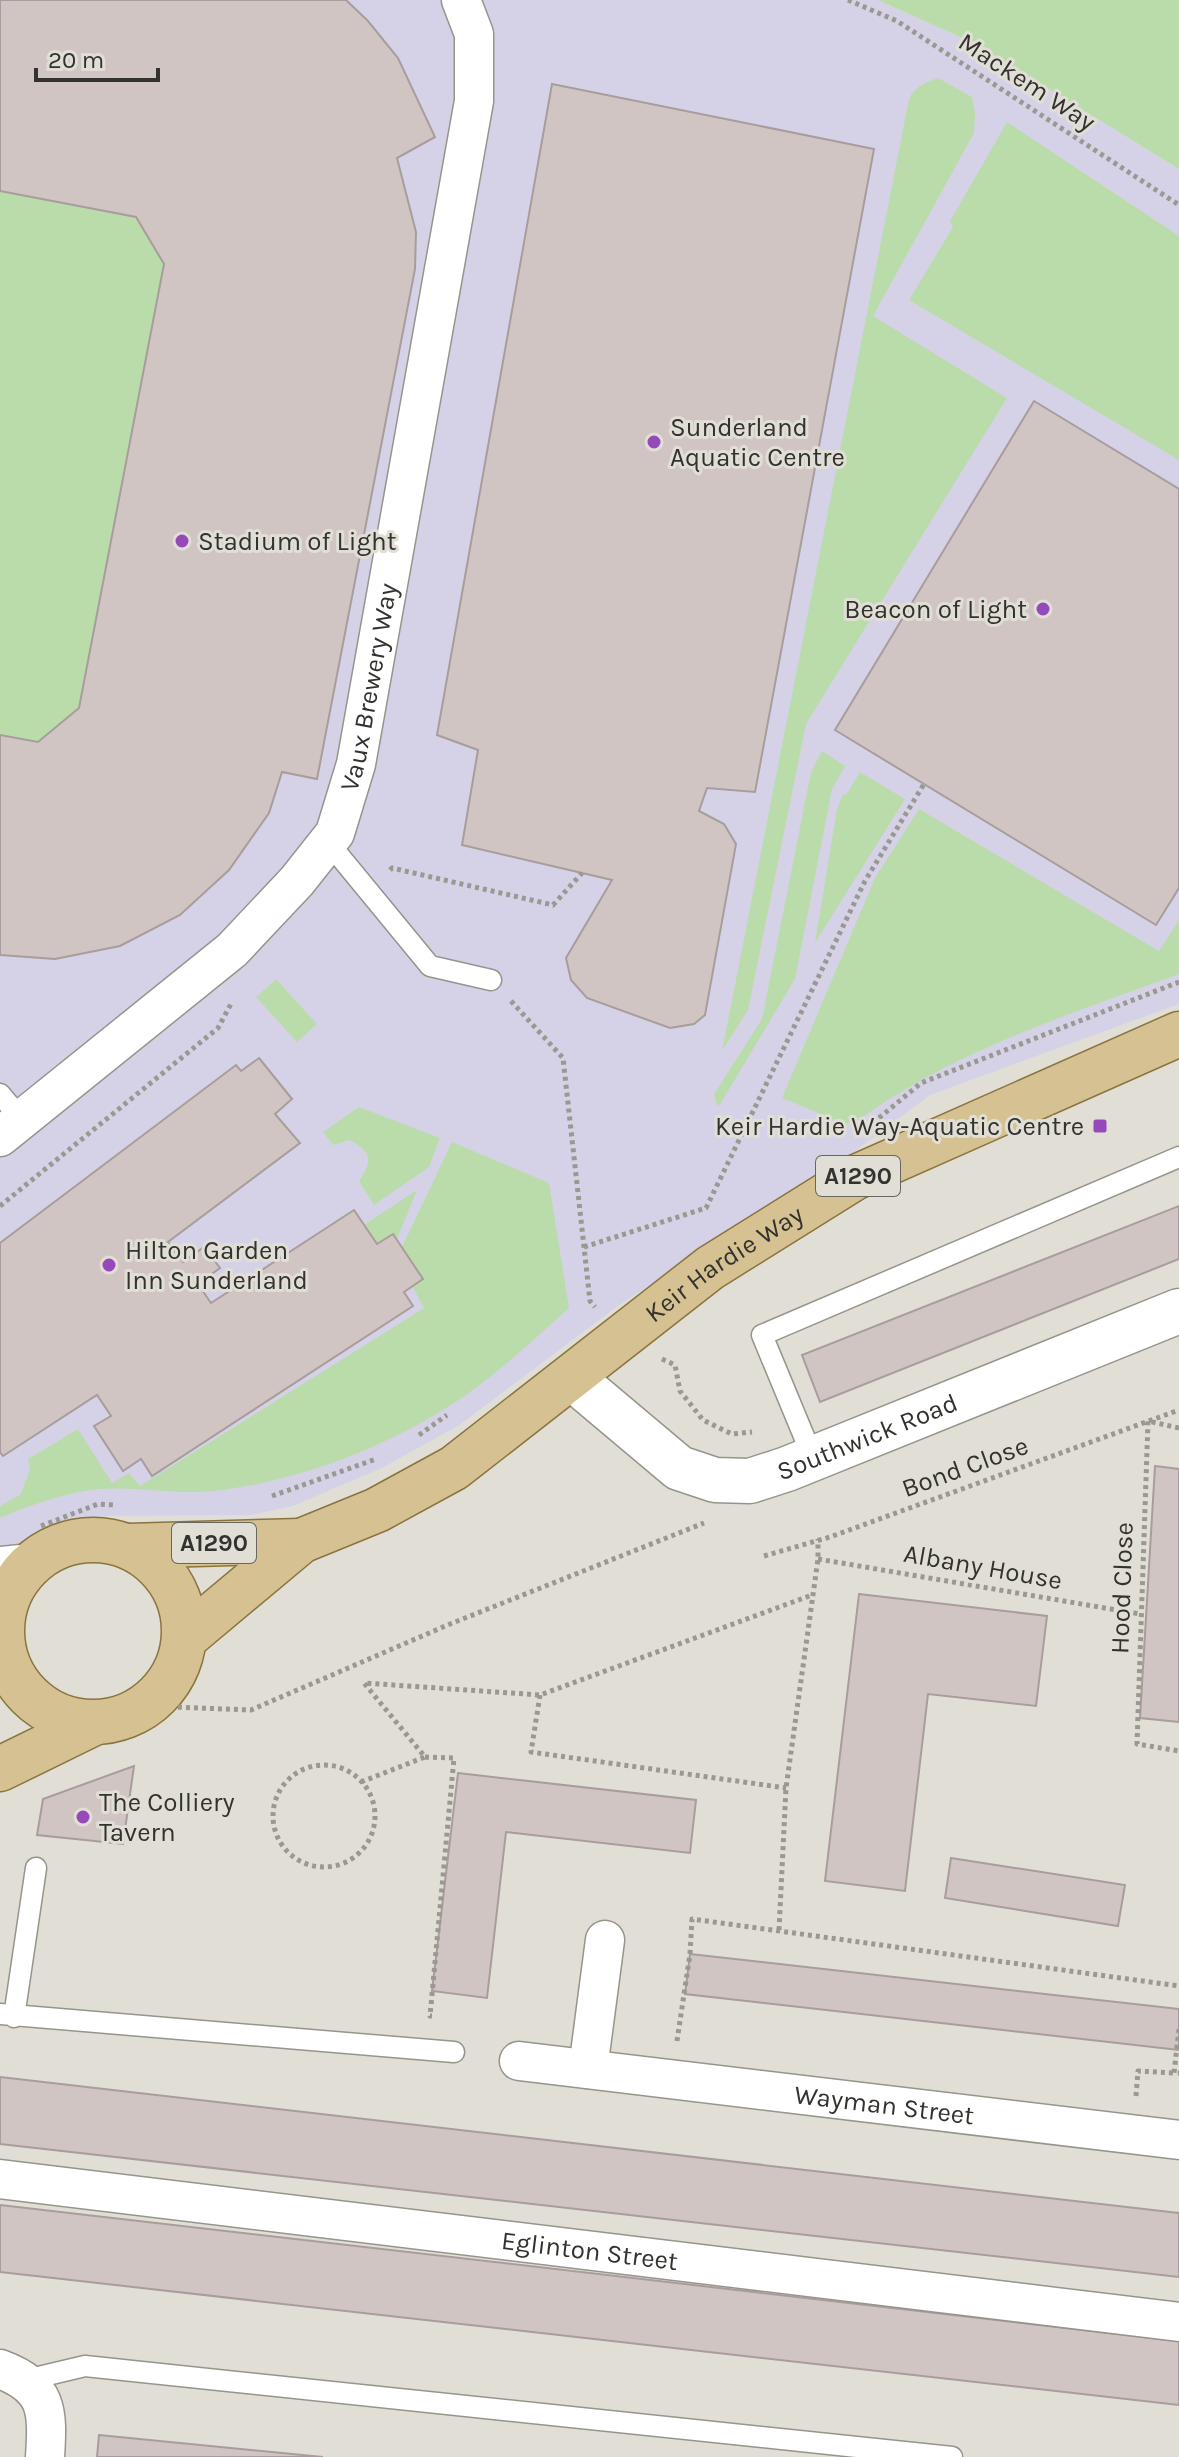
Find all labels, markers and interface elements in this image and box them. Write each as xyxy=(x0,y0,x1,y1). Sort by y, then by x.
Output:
street label: Mackem Way xyxy=(953,26,1101,138)
scale bar xyxy=(36,32,158,82)
text: 20 m xyxy=(48,46,104,74)
place label: Sunderland Aquatic Centre xyxy=(670,412,845,473)
marker: Sunderland Aquatic Centre xyxy=(645,433,663,451)
place label: Stadium of Light xyxy=(198,526,397,557)
marker: Stadium of Light xyxy=(173,532,191,550)
street label: Vaux Brewery Way xyxy=(333,581,403,795)
place label: Beacon of Light xyxy=(844,594,1027,625)
marker: Beacon of Light xyxy=(1034,600,1052,618)
place label: Keir Hardie Way-Aquatic Centre xyxy=(715,1111,1084,1142)
marker: Keir Hardie Way-Aquatic Centre xyxy=(1091,1117,1109,1135)
road number: A1290 xyxy=(816,1156,900,1196)
street label: Keir Hardie Way xyxy=(639,1198,809,1329)
place label: Hilton Garden Inn Sunderland xyxy=(125,1235,308,1296)
marker: Hilton Garden Inn Sunderland xyxy=(100,1256,118,1274)
street label: Southwick Road xyxy=(773,1386,962,1487)
street label: Bond Close xyxy=(898,1430,1032,1504)
street label: Hood Close xyxy=(1104,1522,1140,1654)
road number: A1290 xyxy=(172,1523,256,1563)
street label: Albany House xyxy=(901,1538,1065,1596)
place label: The Colliery Tavern xyxy=(99,1787,235,1848)
marker: The Colliery Tavern xyxy=(74,1808,92,1826)
street label: Wayman Street xyxy=(793,2079,976,2131)
street label: Eglinton Street xyxy=(500,2224,680,2277)

